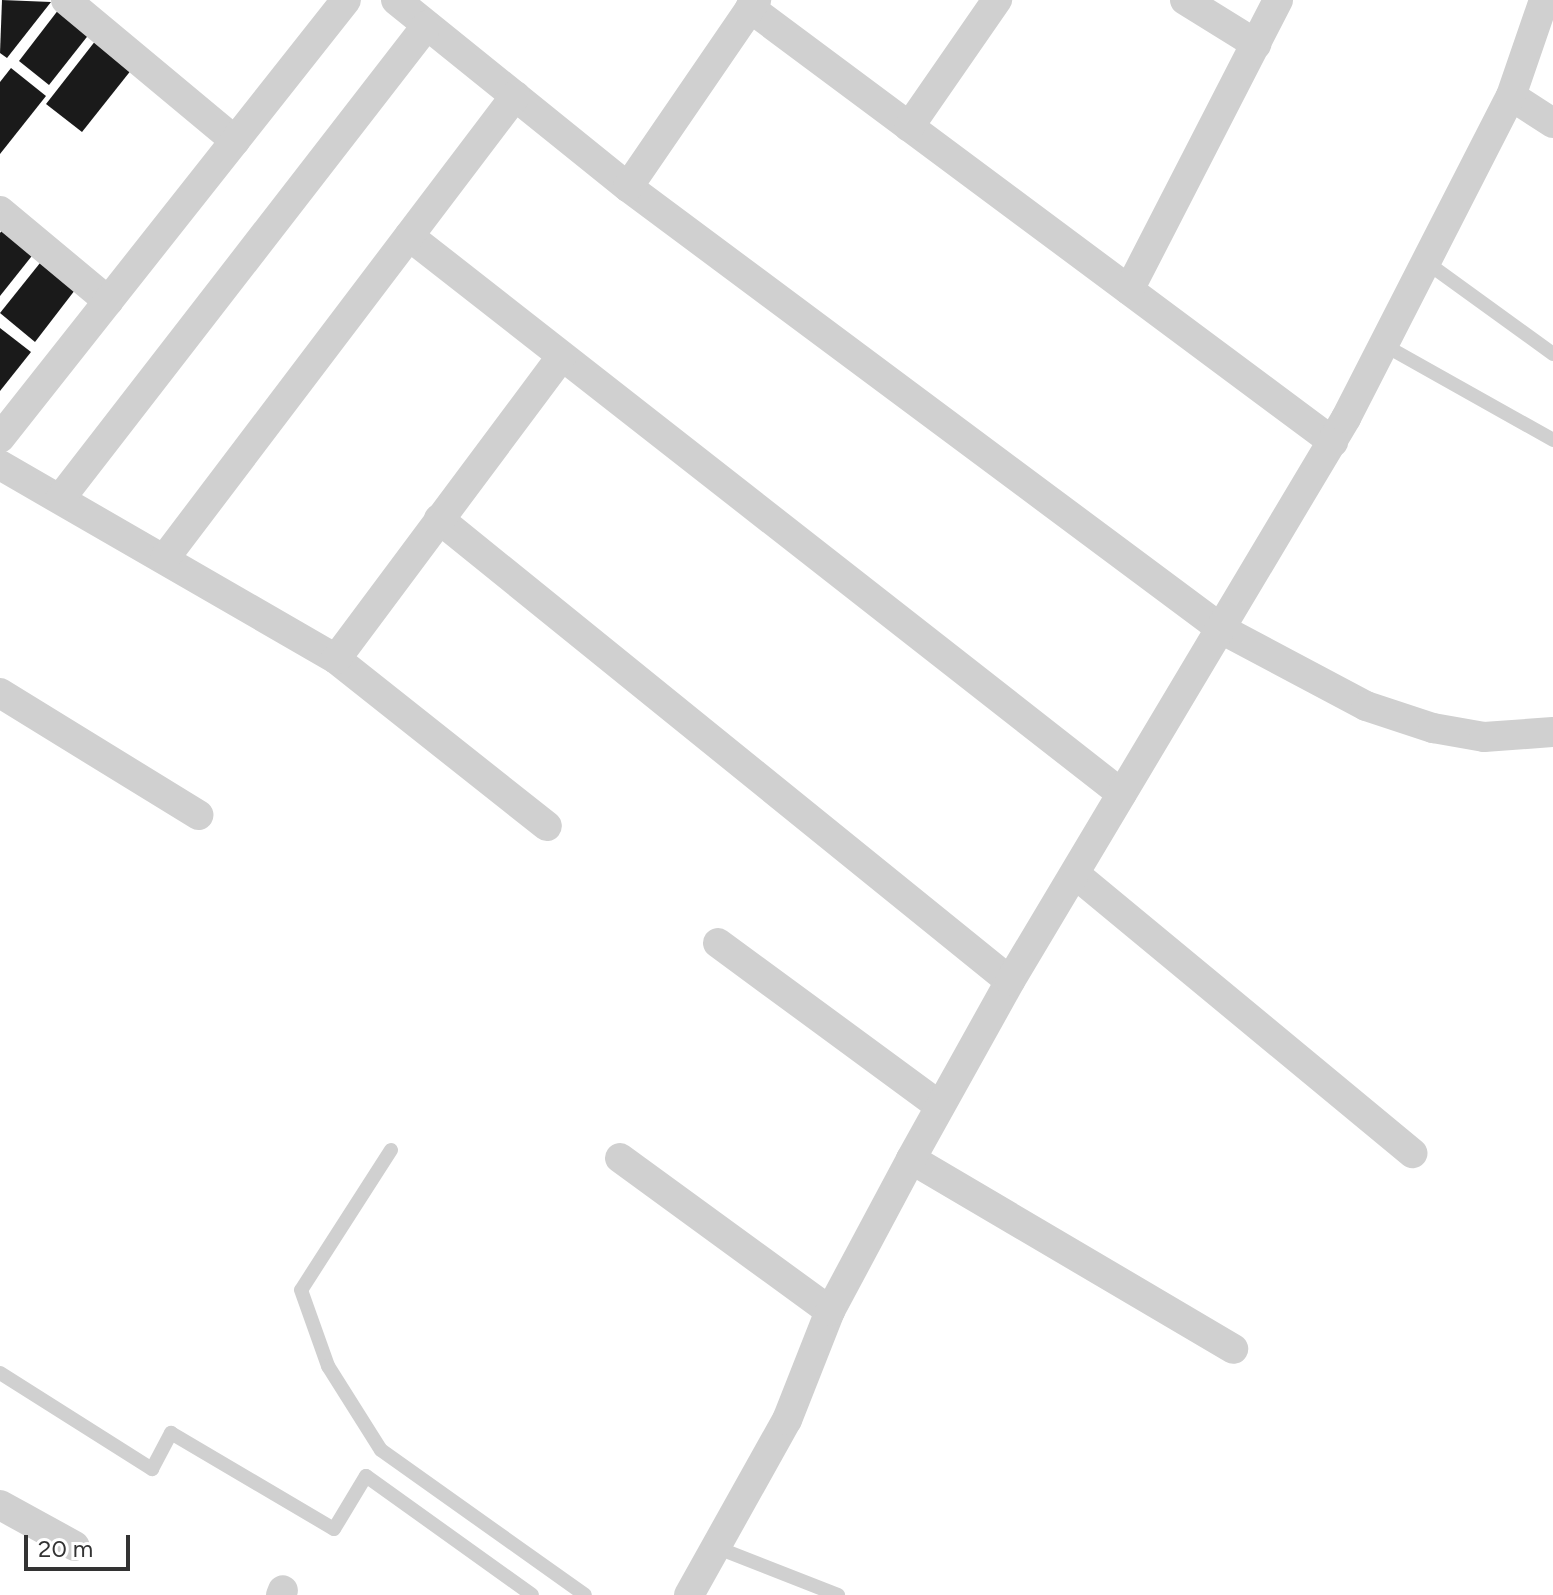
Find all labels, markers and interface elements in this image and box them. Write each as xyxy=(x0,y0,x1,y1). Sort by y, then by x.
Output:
scale bar xyxy=(28,1519,134,1569)
text: 20 m xyxy=(38,1534,93,1563)

